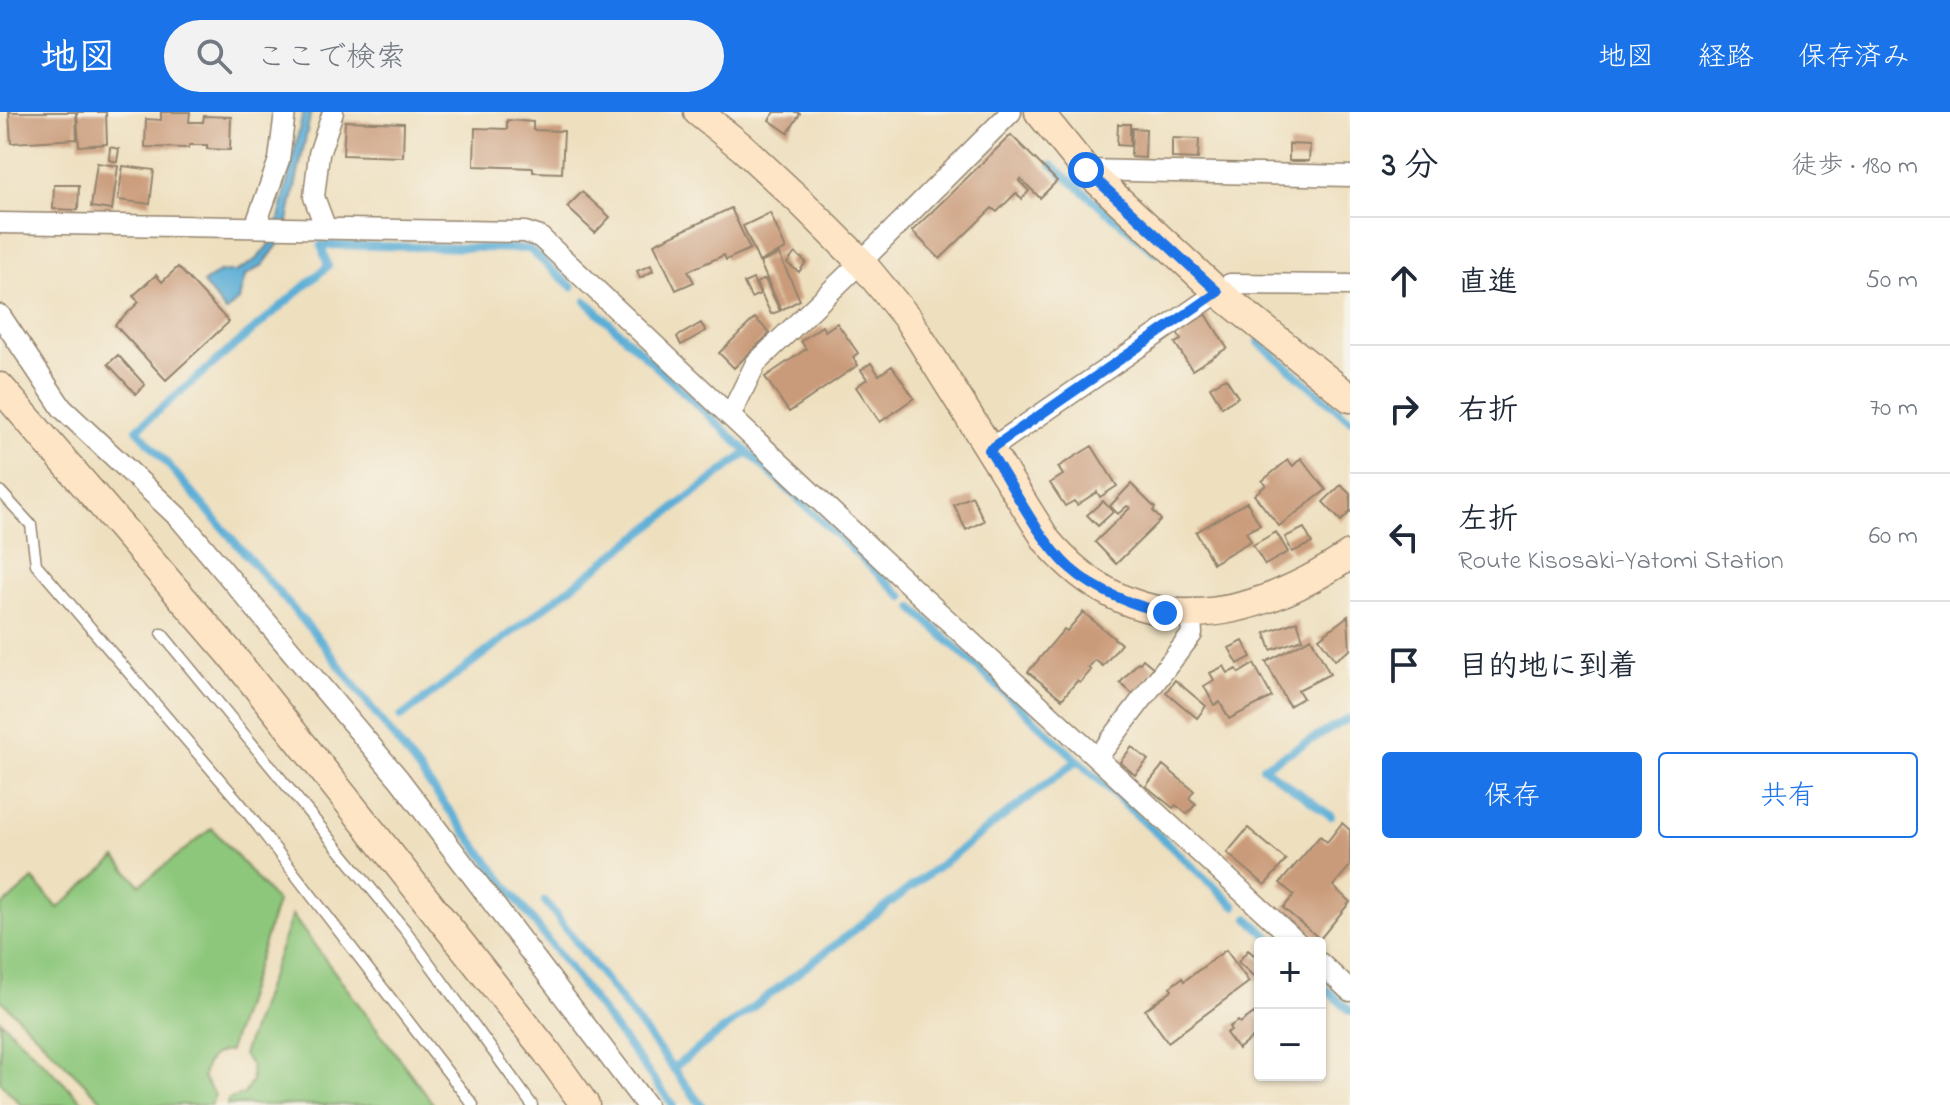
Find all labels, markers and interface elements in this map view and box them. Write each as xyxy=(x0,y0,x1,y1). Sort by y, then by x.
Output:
search box xyxy=(164,20,724,92)
text: 地図 xyxy=(40,32,116,88)
icon: search xyxy=(192,34,236,78)
text: ここで検索 xyxy=(256,37,406,81)
text: 地図 xyxy=(1598,38,1654,79)
text: 経路 xyxy=(1698,38,1754,79)
text: 保存済み xyxy=(1798,38,1910,79)
text: 3 分 xyxy=(1382,142,1439,192)
text: 徒歩 · 180 m xyxy=(1792,148,1918,186)
route start xyxy=(1068,152,1104,188)
icon: ahead xyxy=(1382,259,1426,303)
text: 直進 xyxy=(1458,262,1518,306)
text: 50 m xyxy=(1865,262,1918,300)
icon: right xyxy=(1382,387,1426,431)
text: 右折 xyxy=(1458,390,1518,434)
text: 70 m xyxy=(1869,390,1918,428)
text: 左折 xyxy=(1458,499,1518,543)
icon: left xyxy=(1382,515,1426,559)
text: 60 m xyxy=(1869,518,1918,556)
text: Route Kisosaki-Yatomi Station xyxy=(1458,543,1784,581)
route end xyxy=(1147,595,1183,631)
icon: arrive xyxy=(1382,643,1426,687)
text: 目的地に到着 xyxy=(1458,646,1638,690)
button: 保存 xyxy=(1382,752,1642,838)
button: 共有 xyxy=(1658,752,1918,838)
map controls xyxy=(1254,937,1326,1081)
button: + xyxy=(1254,937,1326,1009)
button: − xyxy=(1254,1009,1326,1081)

